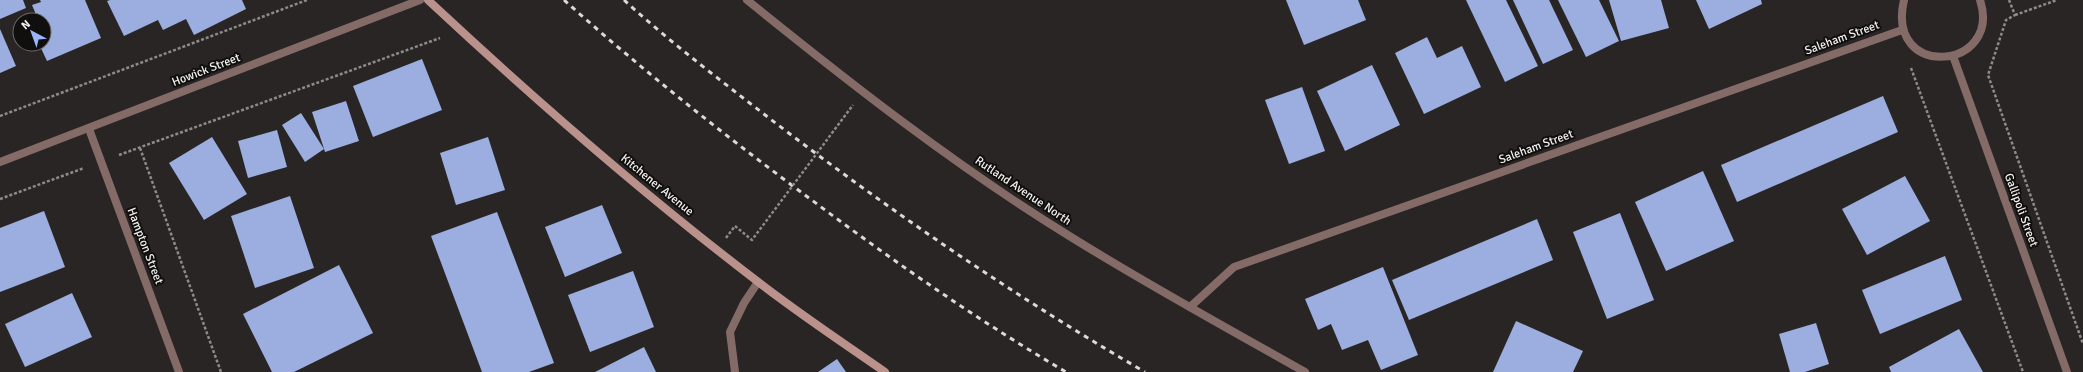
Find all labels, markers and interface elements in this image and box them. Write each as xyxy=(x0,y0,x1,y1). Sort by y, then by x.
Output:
north arrow xyxy=(12,12,52,52)
text: N xyxy=(19,17,33,32)
street label: Saleham Street xyxy=(1803,18,1881,58)
street label: Howick Street xyxy=(170,50,242,90)
street label: Saleham Street xyxy=(1497,127,1575,167)
street label: Kitchener Avenue xyxy=(617,151,697,219)
street label: Rutland Avenue North xyxy=(972,153,1074,229)
street label: Gallipoli Street xyxy=(2001,171,2041,249)
street label: Hampton Street xyxy=(124,206,166,286)

